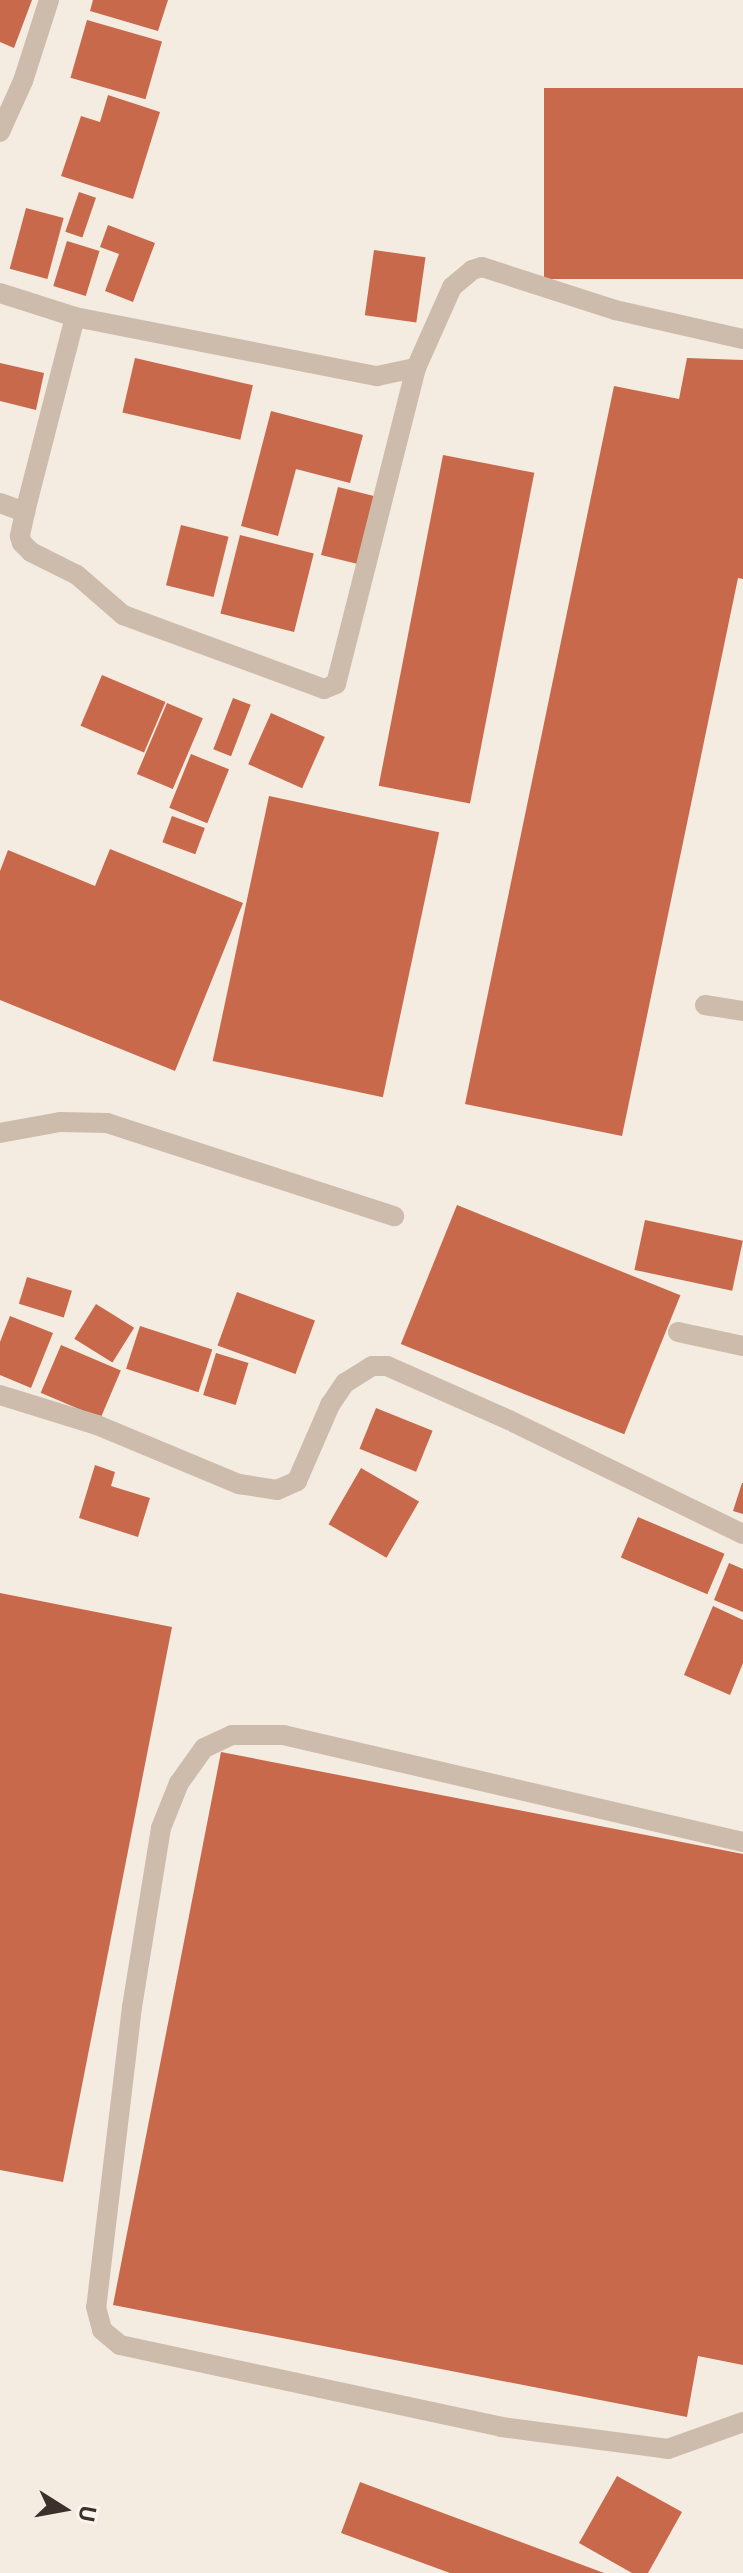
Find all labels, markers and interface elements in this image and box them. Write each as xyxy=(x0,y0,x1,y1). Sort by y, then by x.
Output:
north arrow xyxy=(24,2469,104,2549)
text: U xyxy=(73,2503,102,2524)

